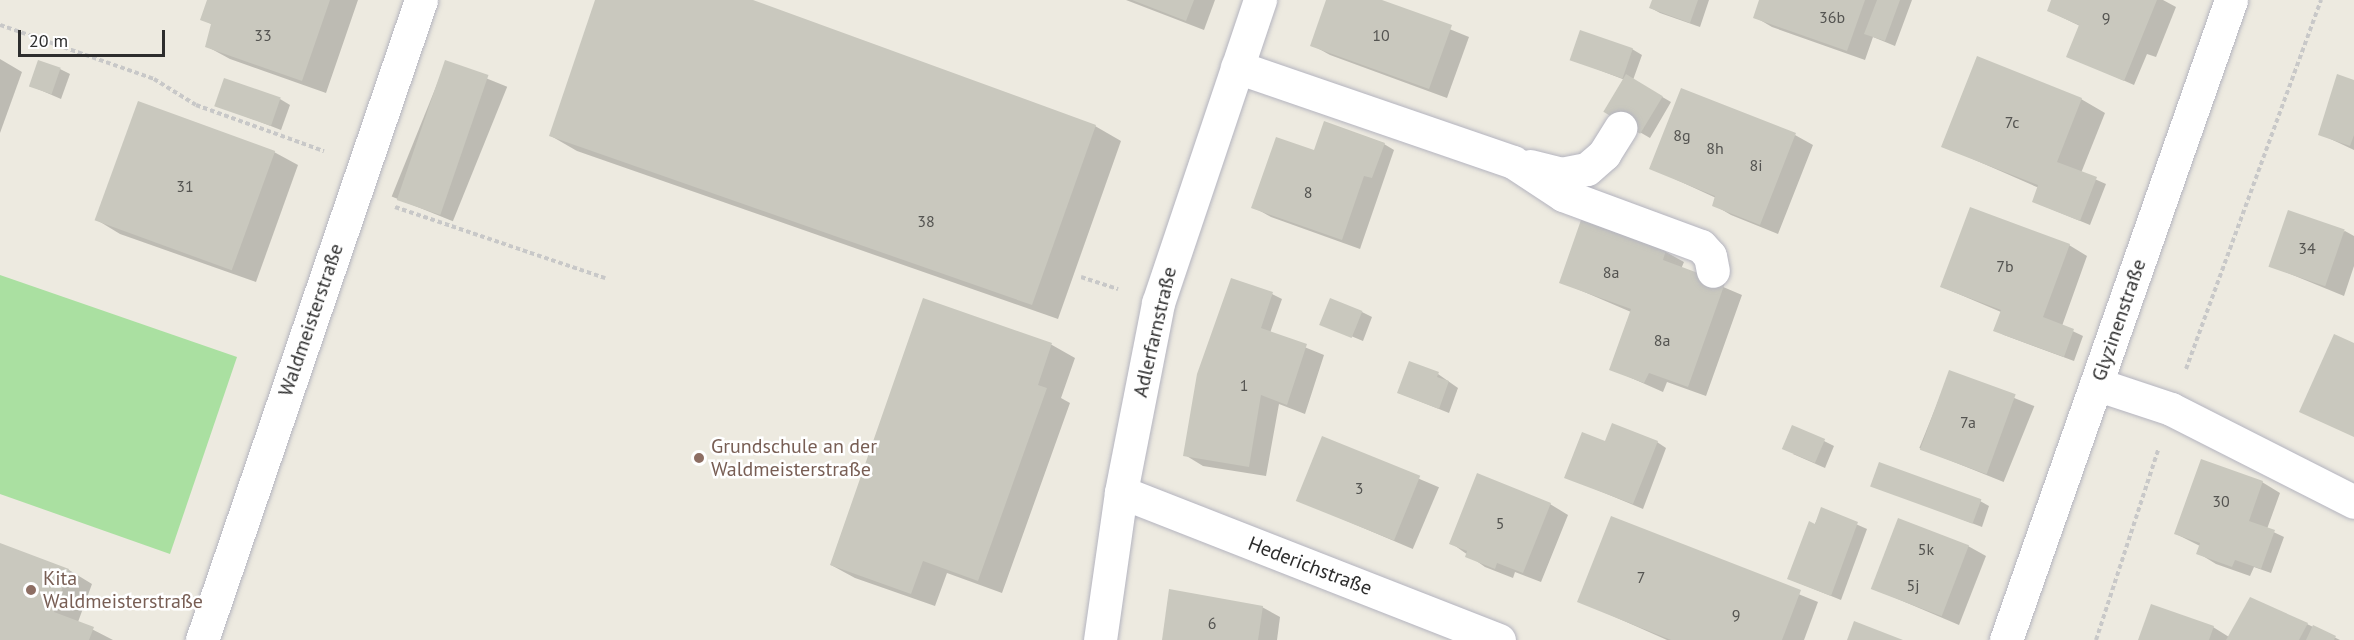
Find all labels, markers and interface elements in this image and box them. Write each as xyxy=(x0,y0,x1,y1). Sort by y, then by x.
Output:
house number: 36b xyxy=(1819,7,1845,27)
house number: 9 xyxy=(2102,8,2110,28)
scale bar xyxy=(21,18,168,56)
house number: 33 xyxy=(254,25,272,45)
house number: 10 xyxy=(1372,25,1390,45)
text: 20 m xyxy=(29,29,68,52)
house number: 7c xyxy=(2005,112,2019,132)
house number: 8g xyxy=(1673,125,1691,145)
house number: 8h xyxy=(1706,138,1724,158)
house number: 8i xyxy=(1749,155,1763,175)
house number: 31 xyxy=(176,176,194,196)
house number: 8 xyxy=(1304,182,1312,202)
house number: 38 xyxy=(917,211,935,231)
house number: 34 xyxy=(2298,238,2316,258)
street label: Waldmeisterstraße xyxy=(274,241,348,399)
house number: 7b xyxy=(1996,256,2014,276)
street label: Glyzinenstraße xyxy=(2087,256,2151,384)
house number: 8a xyxy=(1603,262,1619,282)
street label: Adlerfarnstraße xyxy=(1128,264,1182,400)
house number: 8a xyxy=(1654,330,1670,350)
house number: 1 xyxy=(1240,375,1248,395)
house number: 7a xyxy=(1960,412,1976,432)
place label: Grundschule an der Waldmeisterstraße xyxy=(711,434,877,481)
marker: Grundschule an der Waldmeisterstraße xyxy=(692,451,706,465)
house number: 3 xyxy=(1355,478,1363,498)
house number: 30 xyxy=(2212,491,2230,511)
house number: 5 xyxy=(1496,513,1504,533)
street label: Hederichstraße xyxy=(1245,531,1375,601)
house number: 5k xyxy=(1918,539,1934,559)
place label: Kita Waldmeisterstraße xyxy=(43,566,203,613)
house number: 7 xyxy=(1637,567,1645,587)
house number: 5j xyxy=(1907,575,1919,595)
marker: Kita Waldmeisterstraße xyxy=(24,583,38,597)
house number: 9 xyxy=(1732,605,1740,625)
house number: 6 xyxy=(1208,613,1216,633)

